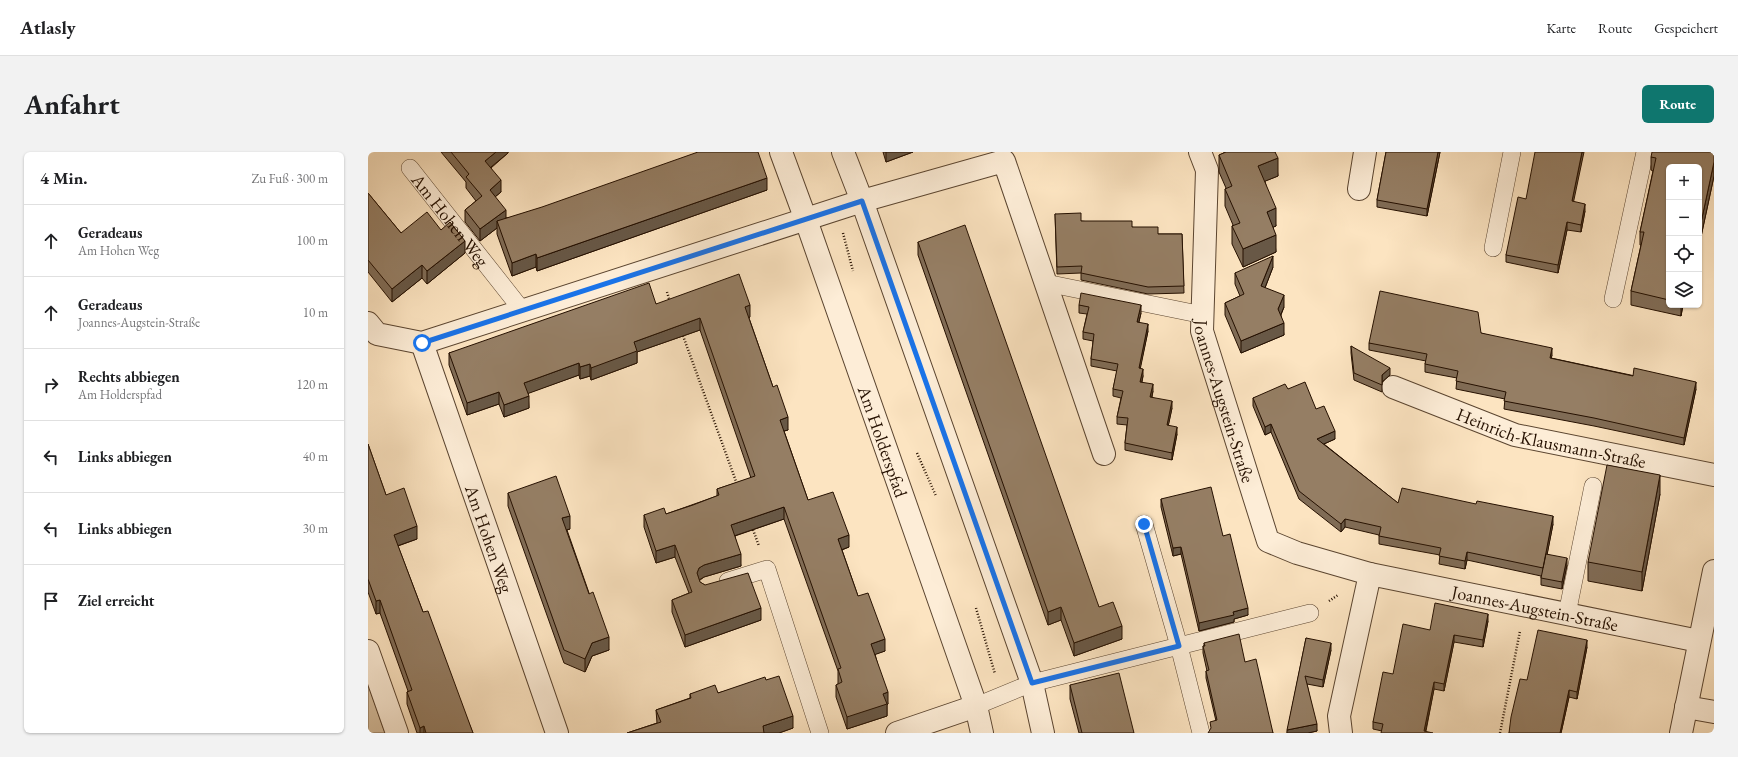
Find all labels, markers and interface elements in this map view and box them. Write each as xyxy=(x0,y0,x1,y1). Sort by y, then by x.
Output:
text: Atlasly xyxy=(20,15,76,40)
text: Karte xyxy=(1546,19,1576,37)
text: Route xyxy=(1598,19,1632,37)
text: Gespeichert xyxy=(1654,19,1718,37)
button: Route xyxy=(1642,85,1714,123)
text: Anfahrt xyxy=(24,86,120,122)
map controls xyxy=(1666,164,1702,308)
button: + xyxy=(1666,164,1702,200)
text: 4 Min. xyxy=(40,167,87,189)
street label: Am Hohen Weg xyxy=(406,168,495,271)
text: Zu Fuß · 300 m xyxy=(251,170,328,187)
button: − xyxy=(1666,200,1702,236)
text: Geradeaus xyxy=(78,223,142,242)
icon: ahead xyxy=(40,230,62,252)
text: 100 m xyxy=(297,232,328,249)
button: locate xyxy=(1666,236,1702,272)
text: Am Hohen Weg xyxy=(78,242,159,259)
button: layers xyxy=(1666,272,1702,308)
text: Geradeaus xyxy=(78,295,142,314)
icon: ahead xyxy=(40,302,62,324)
text: 10 m xyxy=(303,304,328,321)
text: Joannes-Augstein-Straße xyxy=(78,314,200,331)
street label: Joannes-Augstein-Straße xyxy=(1190,318,1260,485)
route start xyxy=(413,334,431,352)
text: Rechts abbiegen xyxy=(78,367,180,386)
icon: right xyxy=(40,374,62,396)
text: 120 m xyxy=(297,376,328,393)
street label: Am Holderspfad xyxy=(853,382,914,501)
text: Am Holderspfad xyxy=(78,386,162,403)
street label: Heinrich-Klausmann-Straße xyxy=(1453,402,1648,473)
icon: left xyxy=(40,446,62,468)
text: Links abbiegen xyxy=(78,447,172,466)
text: 40 m xyxy=(303,448,328,465)
street label: Am Hohen Weg xyxy=(460,481,519,596)
route end xyxy=(1135,515,1153,533)
icon: left xyxy=(40,518,62,540)
text: Links abbiegen xyxy=(78,519,172,538)
text: 30 m xyxy=(303,520,328,537)
street label: Joannes-Augstein-Straße xyxy=(1448,579,1620,636)
icon: arrive xyxy=(40,590,62,612)
text: Ziel erreicht xyxy=(78,591,154,610)

